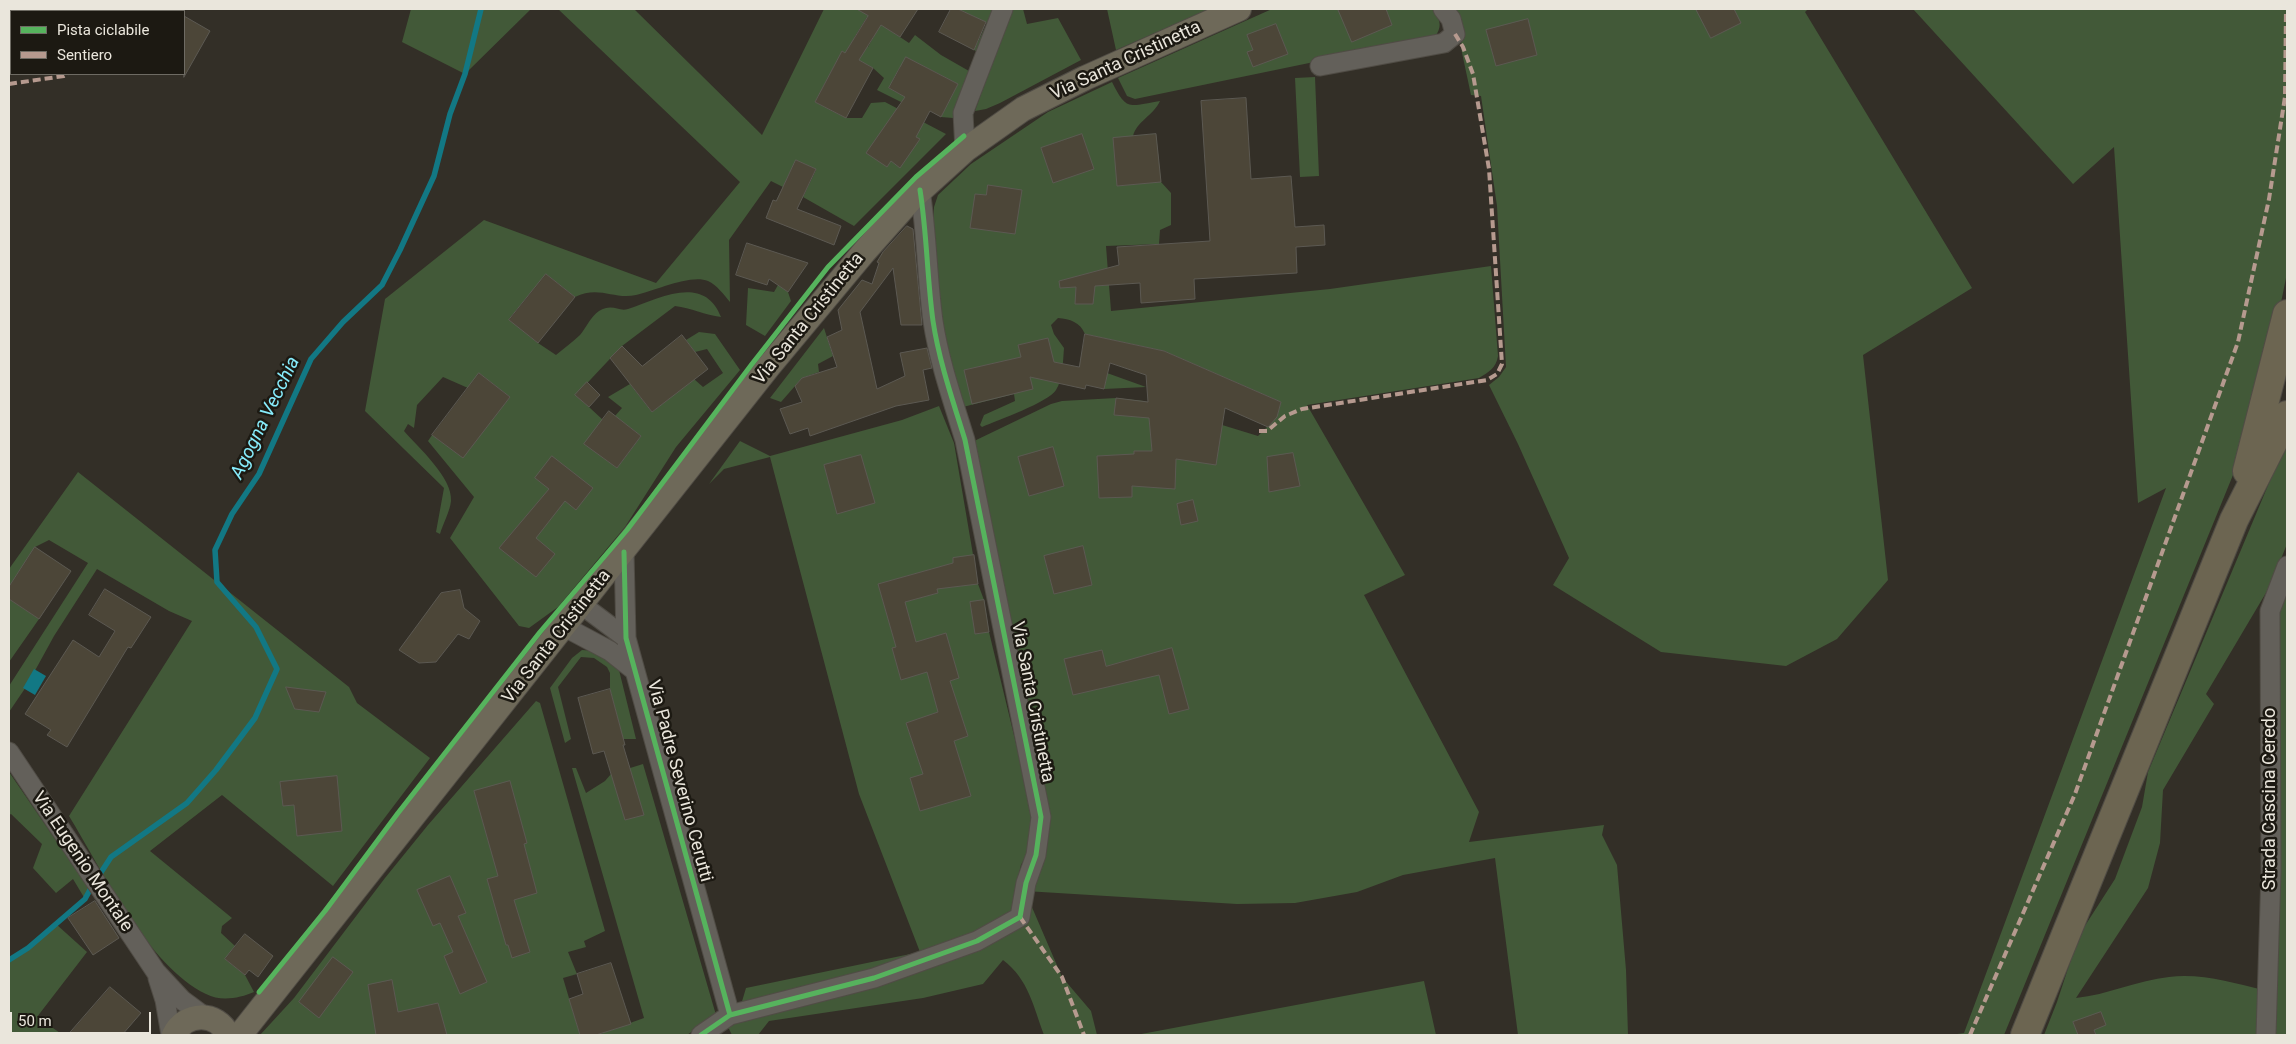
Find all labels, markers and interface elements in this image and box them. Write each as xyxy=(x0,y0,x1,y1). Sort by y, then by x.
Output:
legend xyxy=(10,10,185,75)
street label: Via Santa Cristinetta xyxy=(1047,17,1205,105)
text: Pista ciclabile xyxy=(57,21,149,39)
text: Sentiero xyxy=(57,46,112,64)
street label: Via Santa Cristinetta xyxy=(749,249,869,389)
water label: Agogna Vecchia xyxy=(227,353,305,483)
street label: Via Santa Cristinetta xyxy=(498,566,616,708)
street label: Via Santa Cristinetta xyxy=(1006,620,1058,784)
street label: Via Padre Severino Cerutti xyxy=(642,678,716,884)
street label: Strada Cascina Ceredo xyxy=(2259,708,2281,890)
street label: Via Eugenio Montale xyxy=(27,788,137,936)
scale bar xyxy=(12,1002,154,1034)
text: 50 m xyxy=(18,1012,52,1030)

